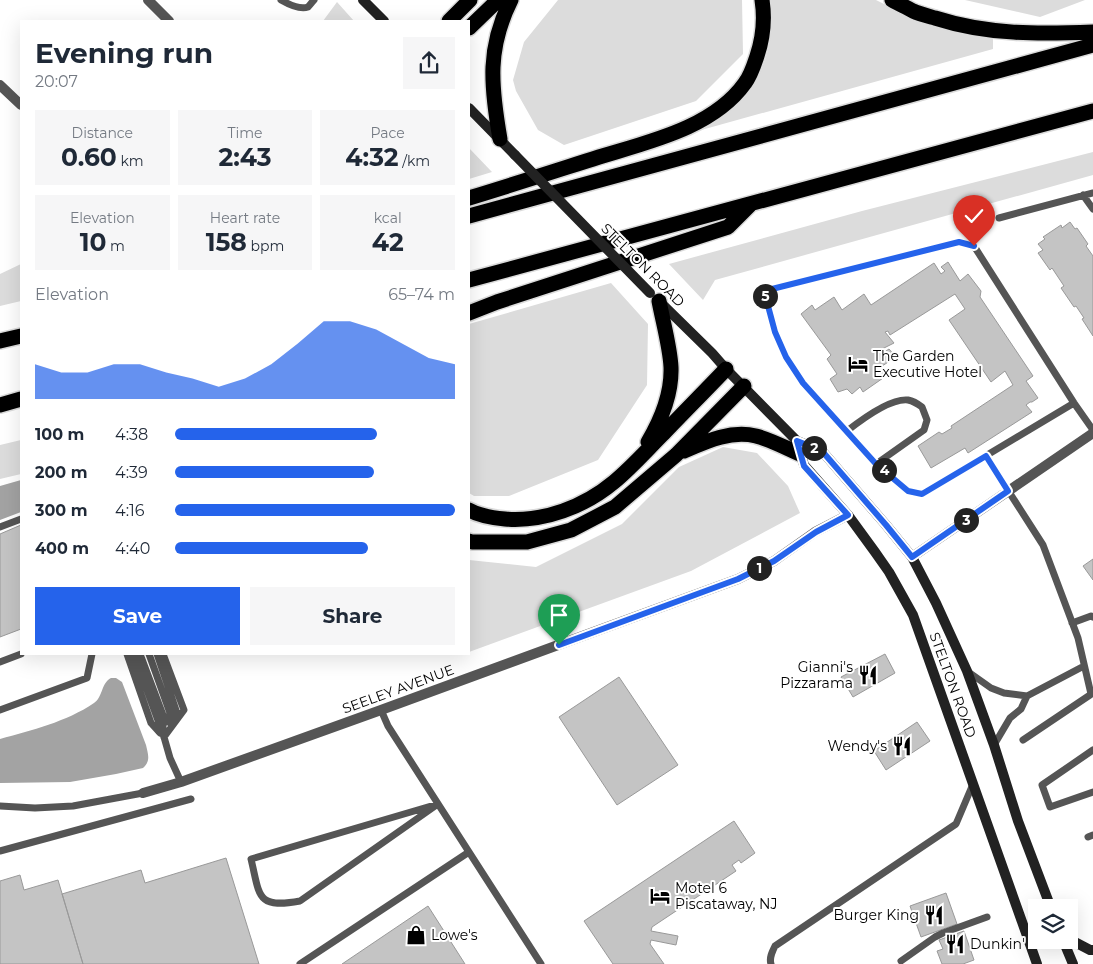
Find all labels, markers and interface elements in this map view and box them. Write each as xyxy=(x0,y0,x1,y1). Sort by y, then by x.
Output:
text: Evening run xyxy=(35,36,213,70)
button: share xyxy=(403,37,455,89)
text: 20:07 xyxy=(35,72,78,91)
text: Distance xyxy=(72,124,133,142)
text: Time xyxy=(227,124,263,142)
text: Pace xyxy=(371,124,405,142)
text: 0.60 xyxy=(61,142,117,172)
text: 2:43 xyxy=(218,142,272,172)
text: 4:32 xyxy=(345,142,399,172)
text: km xyxy=(117,152,144,170)
text: /km xyxy=(399,152,430,170)
pin xyxy=(953,195,995,246)
icon: check xyxy=(960,202,988,230)
text: Elevation xyxy=(70,209,135,227)
text: Heart rate xyxy=(210,209,280,227)
text: kcal xyxy=(374,209,402,227)
street label: STELTON ROAD xyxy=(597,219,689,311)
text: 10 xyxy=(80,227,106,257)
text: 158 xyxy=(206,227,247,257)
text: 42 xyxy=(372,227,404,257)
text: m xyxy=(106,237,125,255)
text: bpm xyxy=(247,237,284,255)
pin: 5 xyxy=(752,284,778,308)
text: Elevation xyxy=(35,285,109,304)
text: 65–74 m xyxy=(388,285,455,304)
text: 5 xyxy=(761,287,770,305)
place label: The Garden Executive Hotel xyxy=(873,347,982,381)
hotel icon: The Garden Executive Hotel xyxy=(847,353,869,375)
text: 100 m xyxy=(35,425,84,444)
text: 4:38 xyxy=(115,425,148,444)
pin: 2 xyxy=(802,436,826,460)
text: 2 xyxy=(810,439,819,457)
pin: 4 xyxy=(872,458,896,482)
text: 4 xyxy=(880,461,889,479)
text: 200 m xyxy=(35,463,87,482)
text: 4:39 xyxy=(115,463,148,482)
text: 300 m xyxy=(35,501,88,520)
text: 4:16 xyxy=(115,501,145,520)
pin: 3 xyxy=(954,508,978,532)
text: 3 xyxy=(962,511,971,529)
text: 400 m xyxy=(35,539,89,558)
text: 4:40 xyxy=(115,539,150,558)
pin: 1 xyxy=(746,556,772,580)
text: 1 xyxy=(757,559,762,577)
button: Save xyxy=(35,587,240,645)
button: Share xyxy=(250,587,455,645)
pin xyxy=(538,594,580,645)
icon: arrive xyxy=(545,601,573,629)
street label: STELTON ROAD xyxy=(926,630,980,740)
place label: Gianni's Pizzarama xyxy=(780,658,853,692)
street label: SEELEY AVENUE xyxy=(340,660,456,718)
restaurant icon: Gianni's Pizzarama xyxy=(857,664,879,686)
restaurant icon: Wendy's xyxy=(891,735,913,757)
place label: Wendy's xyxy=(828,737,887,755)
place label: Motel 6 Piscataway, NJ xyxy=(675,879,777,913)
hotel icon: Motel 6 Piscataway, NJ xyxy=(649,885,671,907)
map controls xyxy=(1028,899,1078,949)
button: layers xyxy=(1028,899,1078,949)
restaurant icon: Burger King xyxy=(923,904,945,926)
place label: Burger King xyxy=(833,906,919,924)
shop icon: Lowe's xyxy=(405,924,427,946)
place label: Lowe's xyxy=(431,926,478,944)
restaurant icon: Dunkin' xyxy=(944,933,966,955)
place label: Dunkin' xyxy=(970,935,1025,953)

